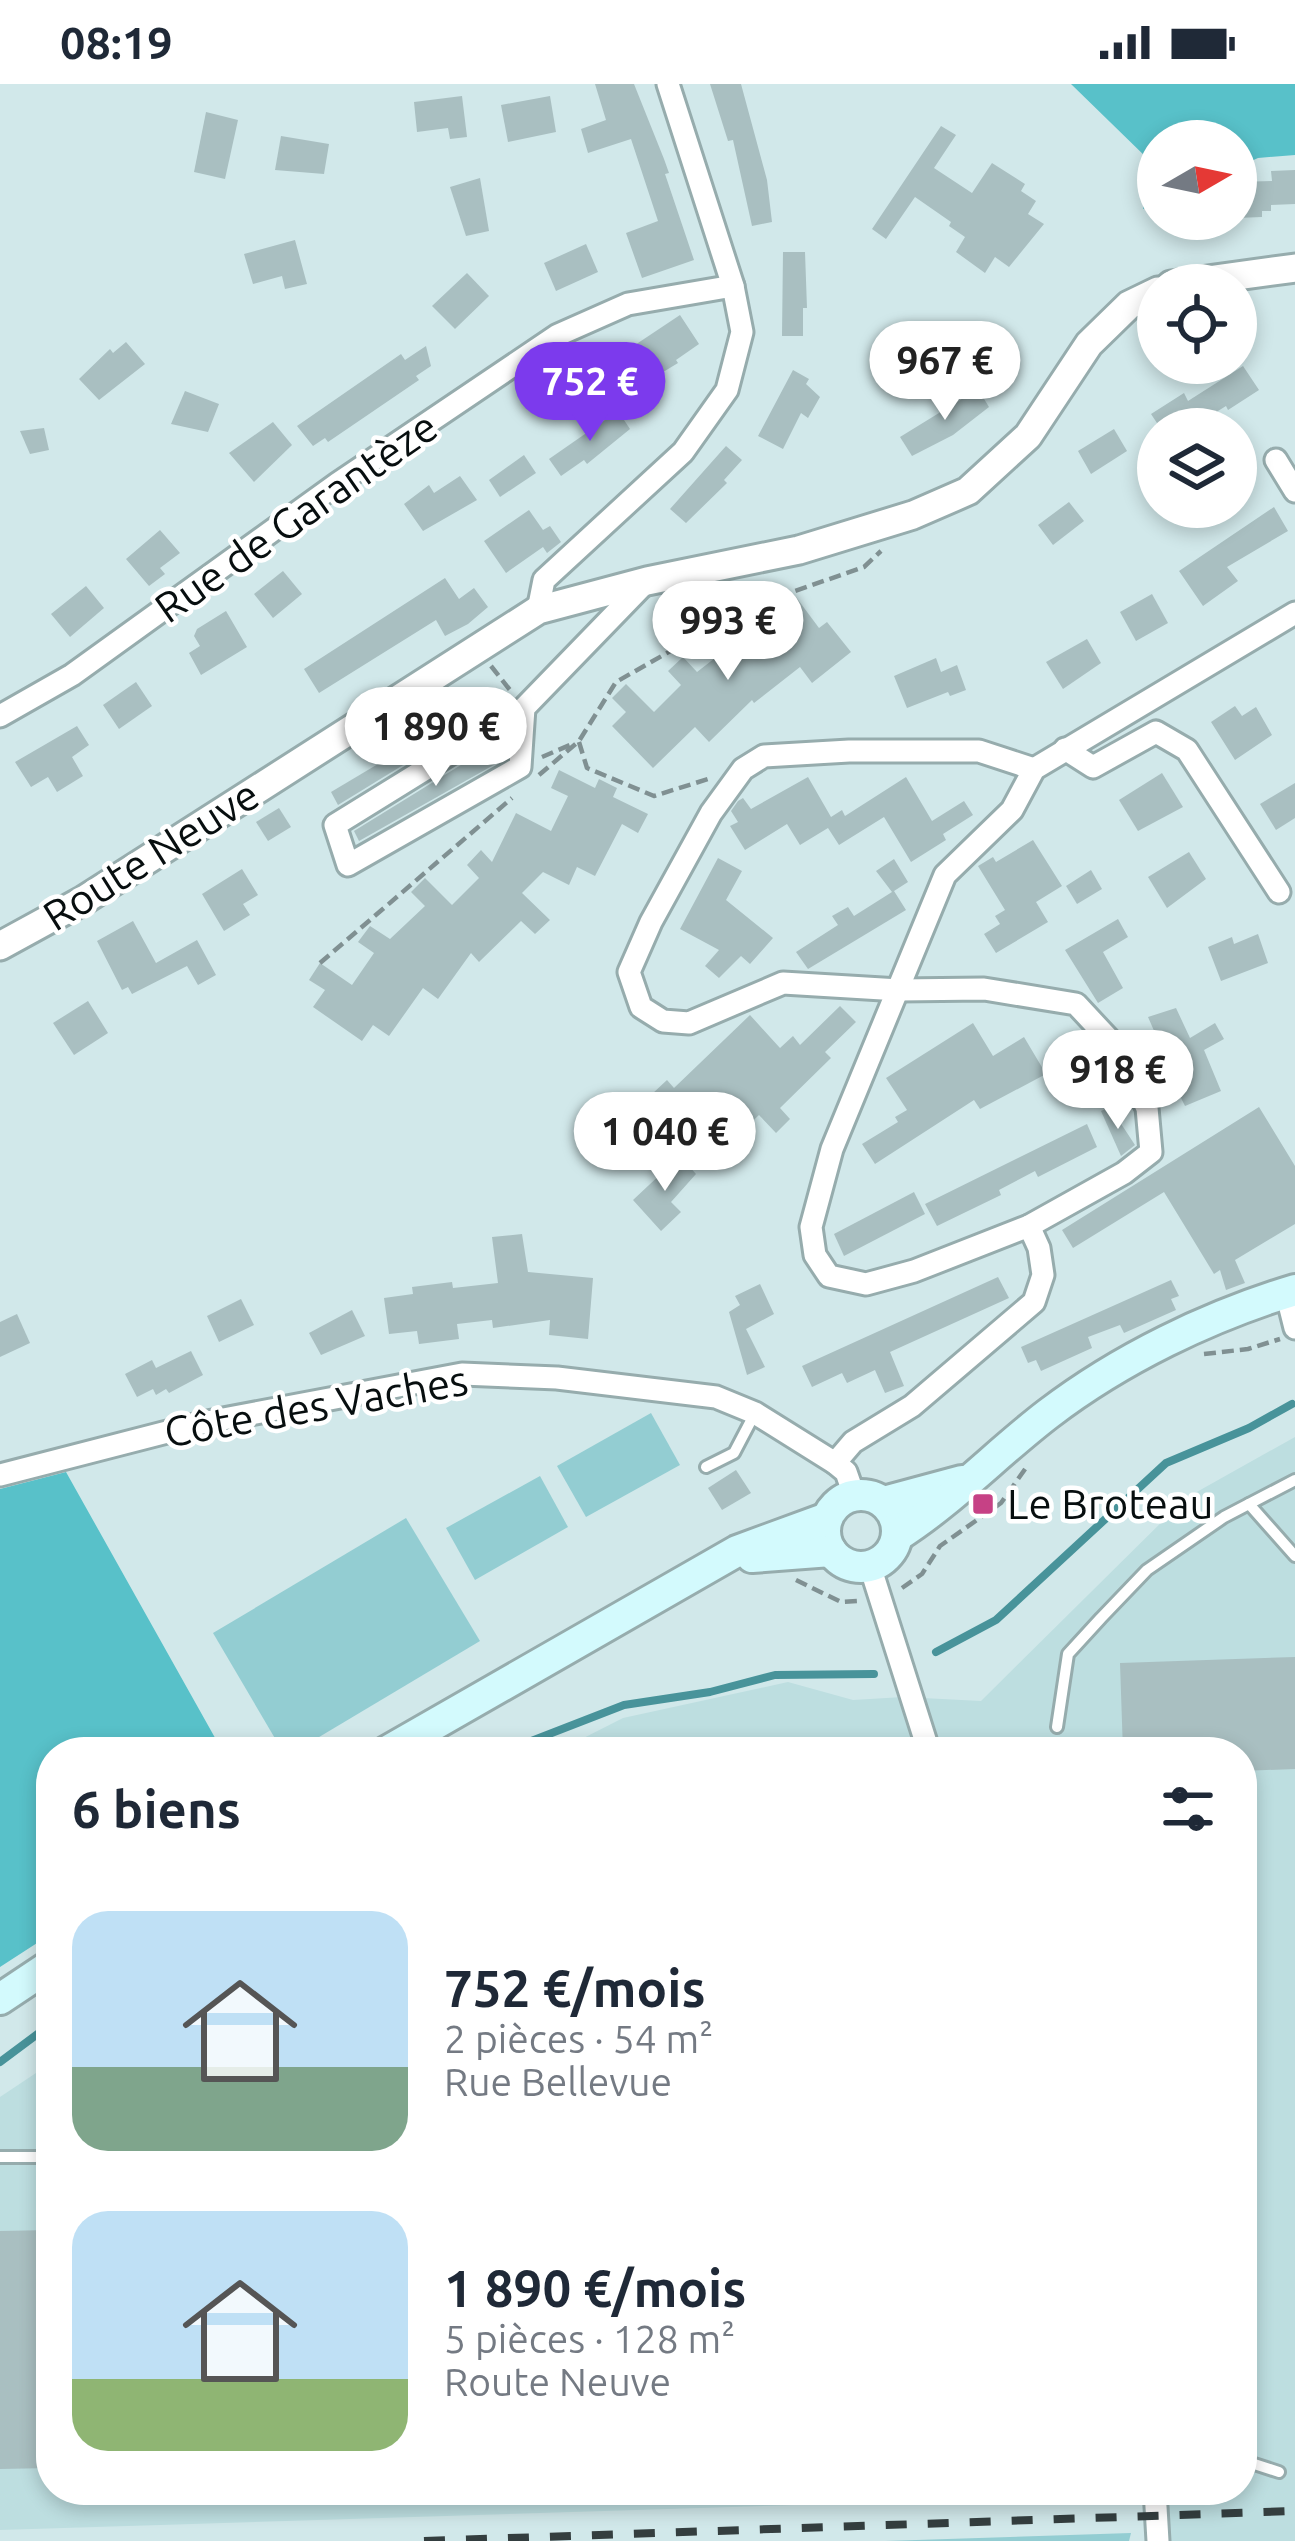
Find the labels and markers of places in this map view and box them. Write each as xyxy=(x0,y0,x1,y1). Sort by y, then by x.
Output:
pin: 967 € xyxy=(861,321,1029,423)
pin: 752 € xyxy=(506,342,674,444)
pin: 993 € xyxy=(644,581,812,683)
pin: 1 890 € xyxy=(325,687,547,789)
pin: 918 € xyxy=(1034,1030,1202,1132)
pin: 1 040 € xyxy=(554,1092,776,1194)
place label: Le Broteau xyxy=(1007,1480,1213,1527)
marker: Le Broteau xyxy=(970,1491,996,1517)

